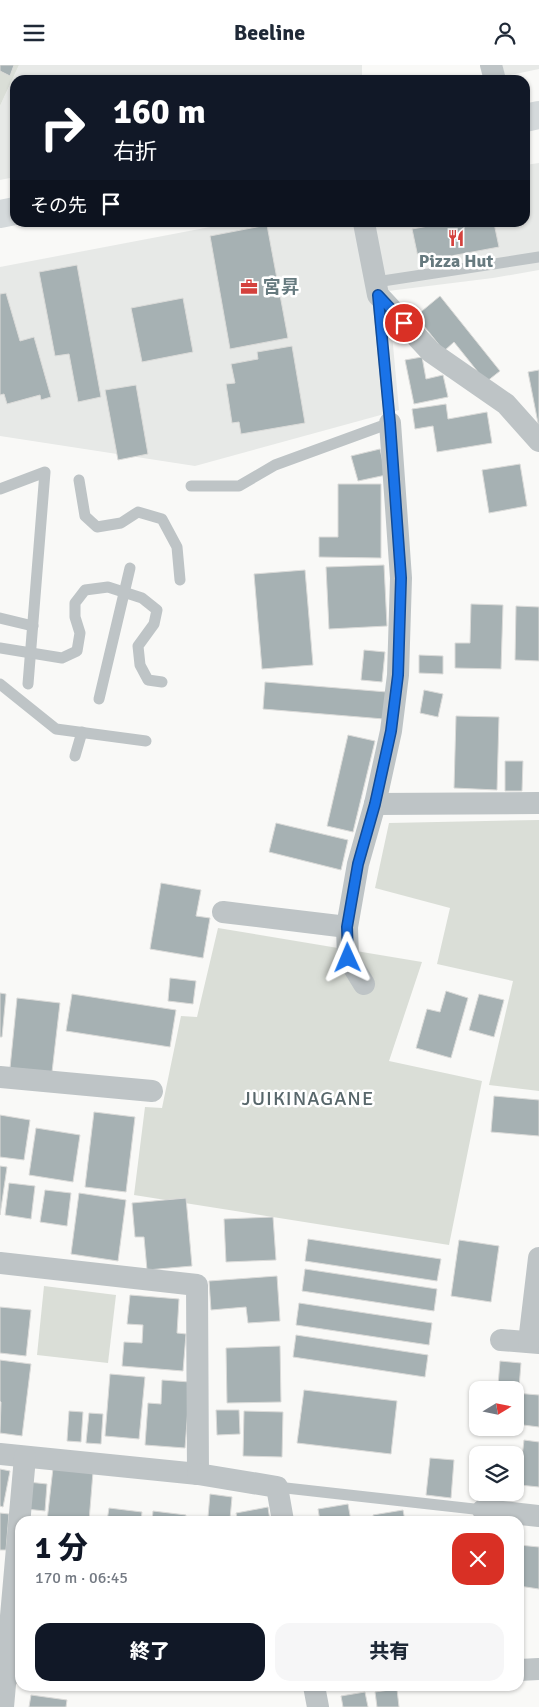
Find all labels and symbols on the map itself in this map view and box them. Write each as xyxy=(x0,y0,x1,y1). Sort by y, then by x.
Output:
restaurant icon: Pizza Hut xyxy=(446,228,466,248)
place label: Pizza Hut xyxy=(419,250,493,272)
place label: 宮昇 xyxy=(263,276,299,298)
office icon: 宮昇 xyxy=(239,277,259,297)
pin xyxy=(383,302,425,344)
position arrow xyxy=(321,931,373,983)
district label: JUIKINAGANE xyxy=(242,1086,374,1111)
north arrow xyxy=(469,1381,524,1436)

